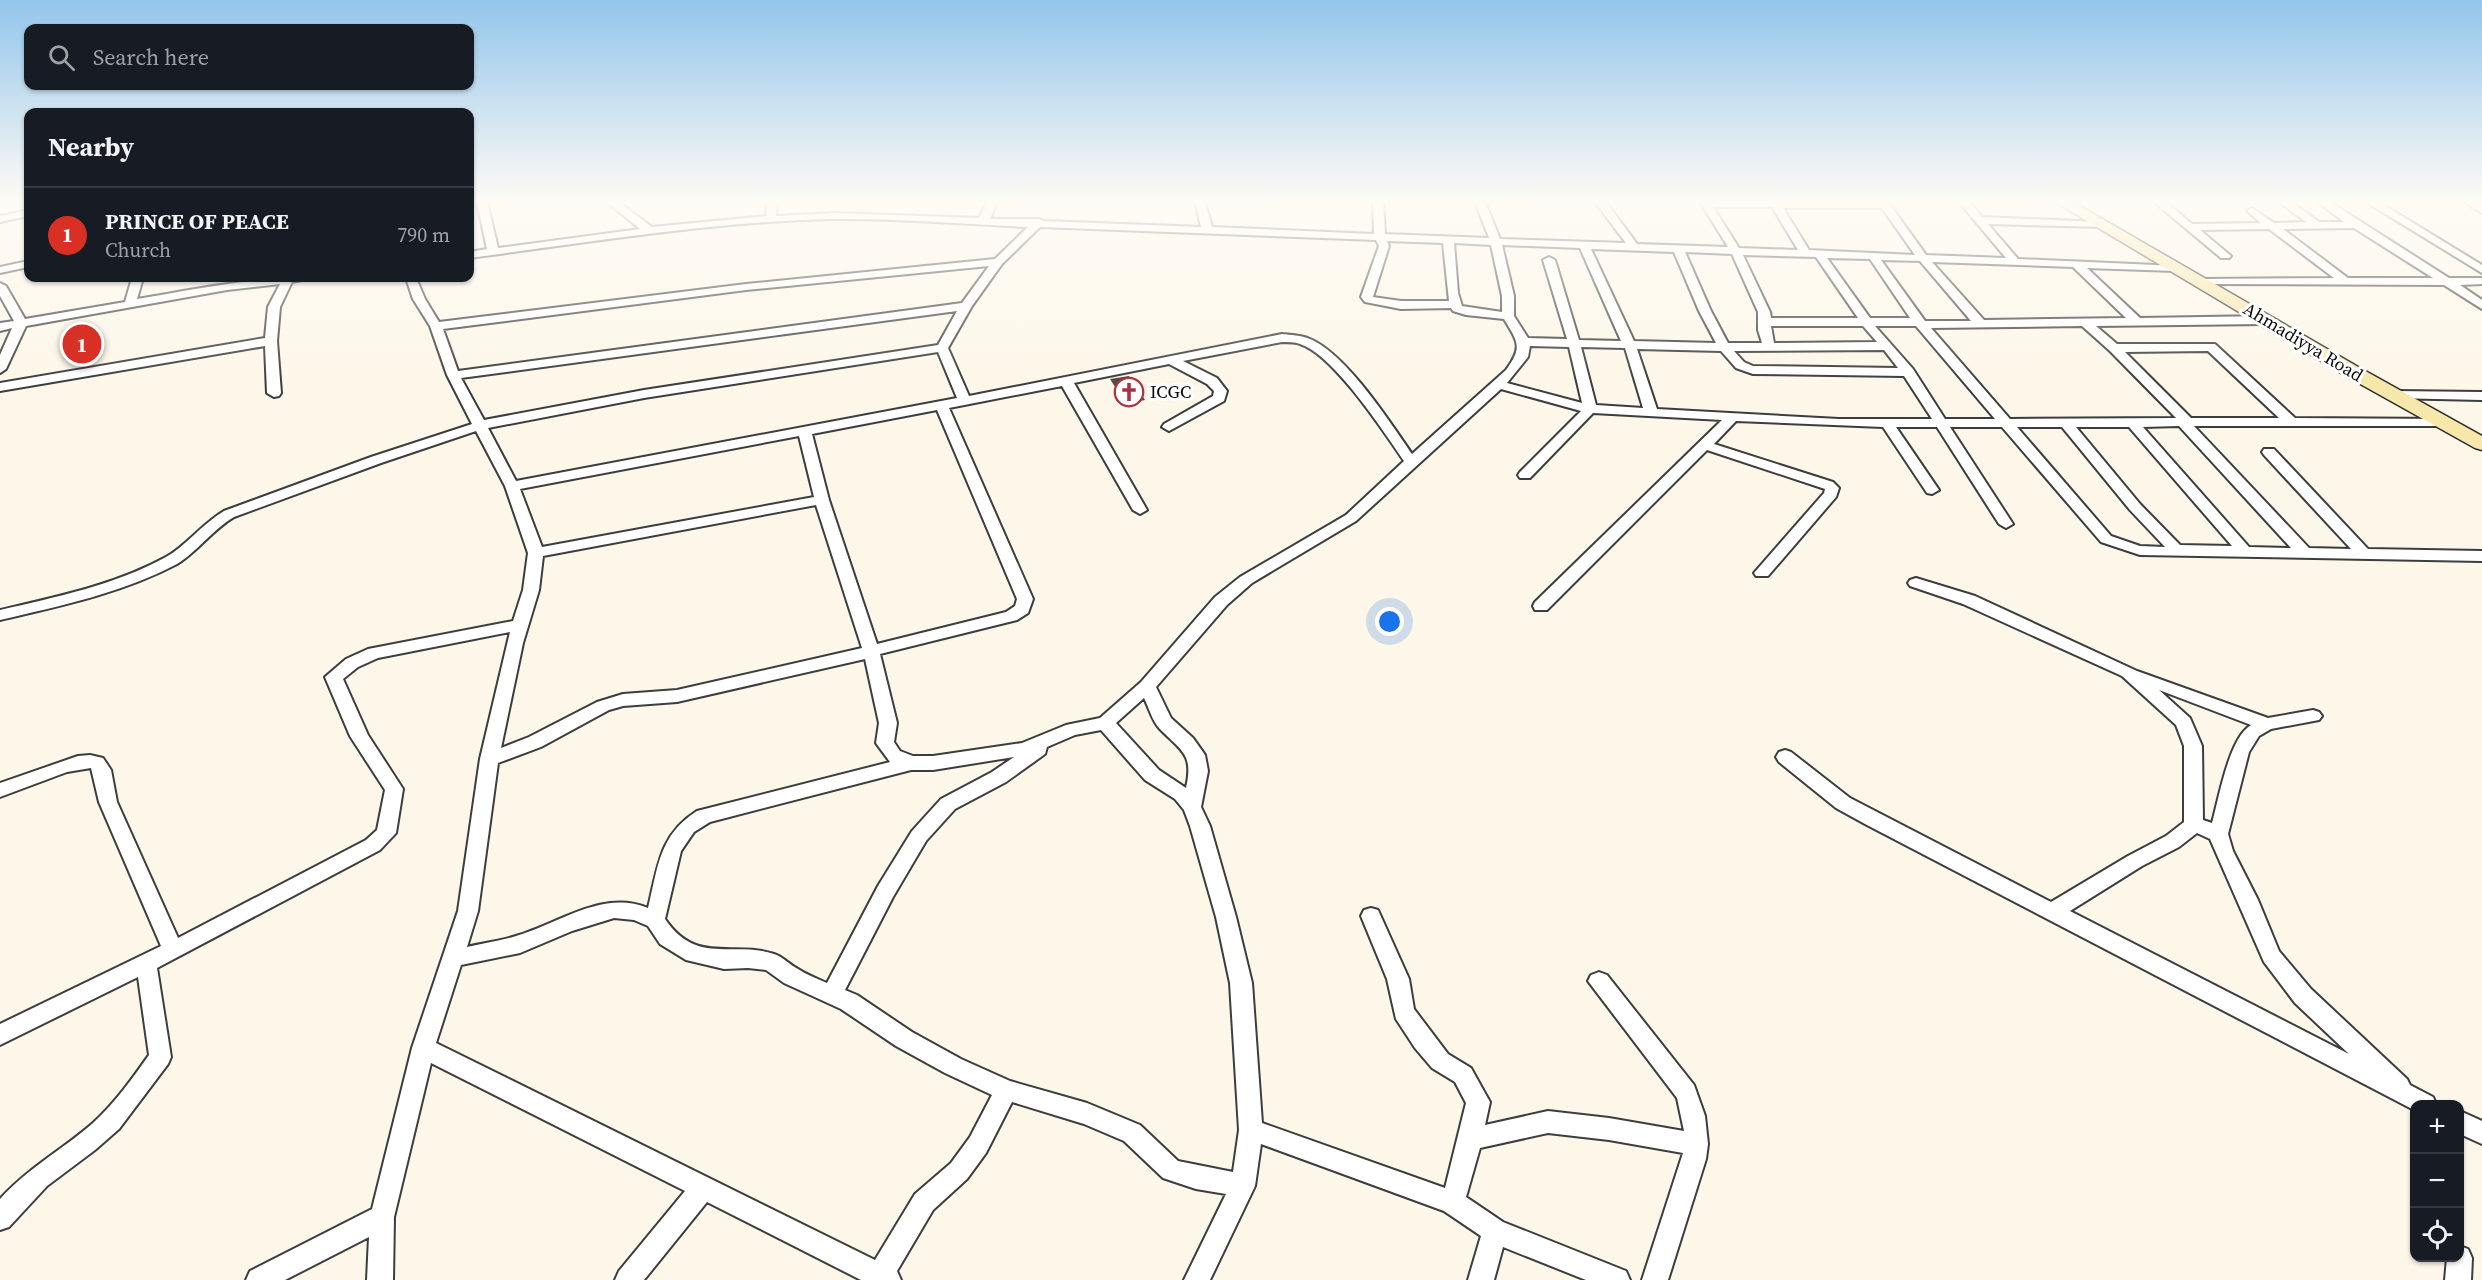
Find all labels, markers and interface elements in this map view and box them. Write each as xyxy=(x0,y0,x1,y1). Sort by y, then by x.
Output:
search box xyxy=(24,24,474,90)
icon: search xyxy=(45,41,78,74)
text: Search here xyxy=(93,42,209,72)
text: Nearby xyxy=(48,129,134,165)
text: PRINCE OF PEACE xyxy=(105,206,289,236)
text: 1 xyxy=(62,221,73,249)
text: 790 m xyxy=(397,221,450,249)
text: Church xyxy=(105,236,171,264)
street label: Ahmadiyya Road xyxy=(2239,296,2368,387)
pin: 1 xyxy=(62,322,101,366)
church icon: ICGC xyxy=(1113,376,1145,408)
place label: ICGC xyxy=(1150,379,1191,404)
your location xyxy=(1375,607,1404,636)
map controls xyxy=(2410,1100,2464,1262)
button: + xyxy=(2410,1100,2464,1154)
button: − xyxy=(2410,1154,2464,1208)
button: locate xyxy=(2410,1208,2464,1262)

